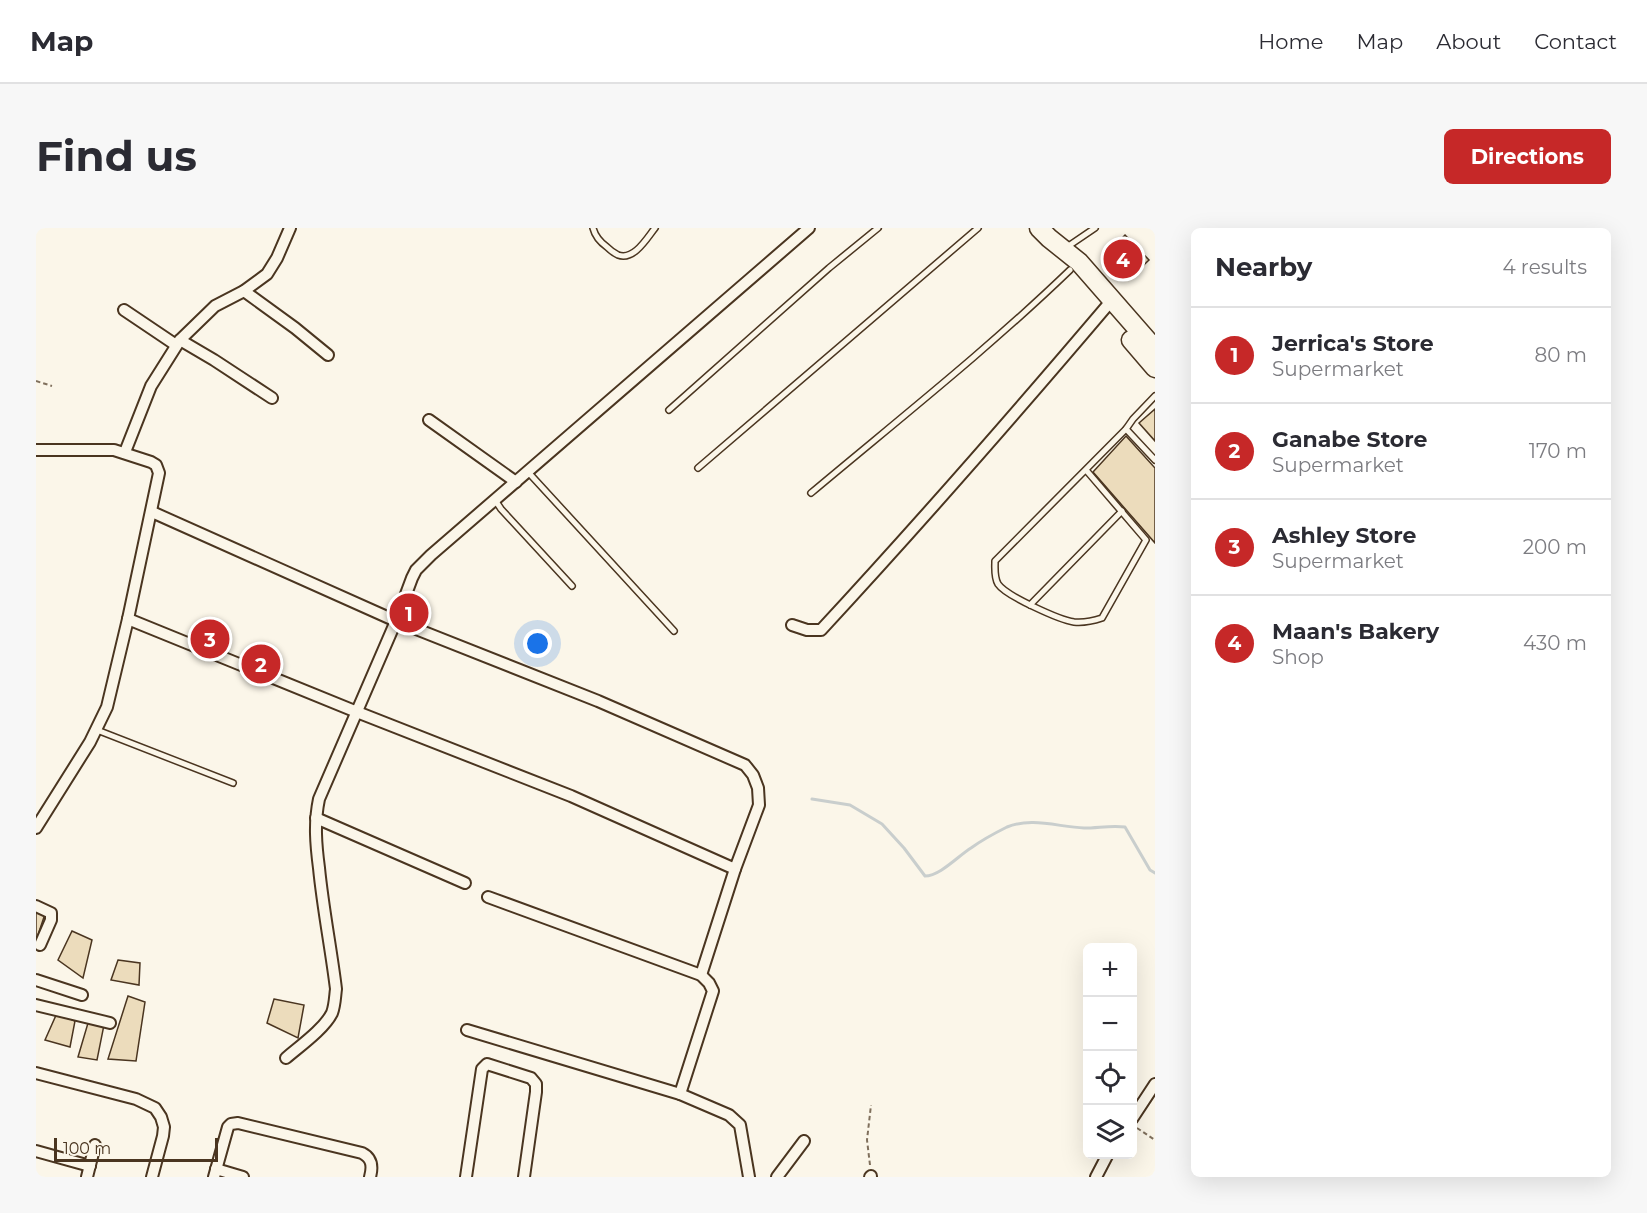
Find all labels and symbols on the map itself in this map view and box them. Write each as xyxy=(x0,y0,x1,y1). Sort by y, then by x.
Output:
pin: 4 xyxy=(1104,237,1142,282)
pin: 1 xyxy=(390,590,428,636)
pin: 3 xyxy=(190,616,230,662)
your location xyxy=(523,629,552,658)
pin: 2 xyxy=(242,642,280,686)
scale bar xyxy=(54,1135,218,1162)

